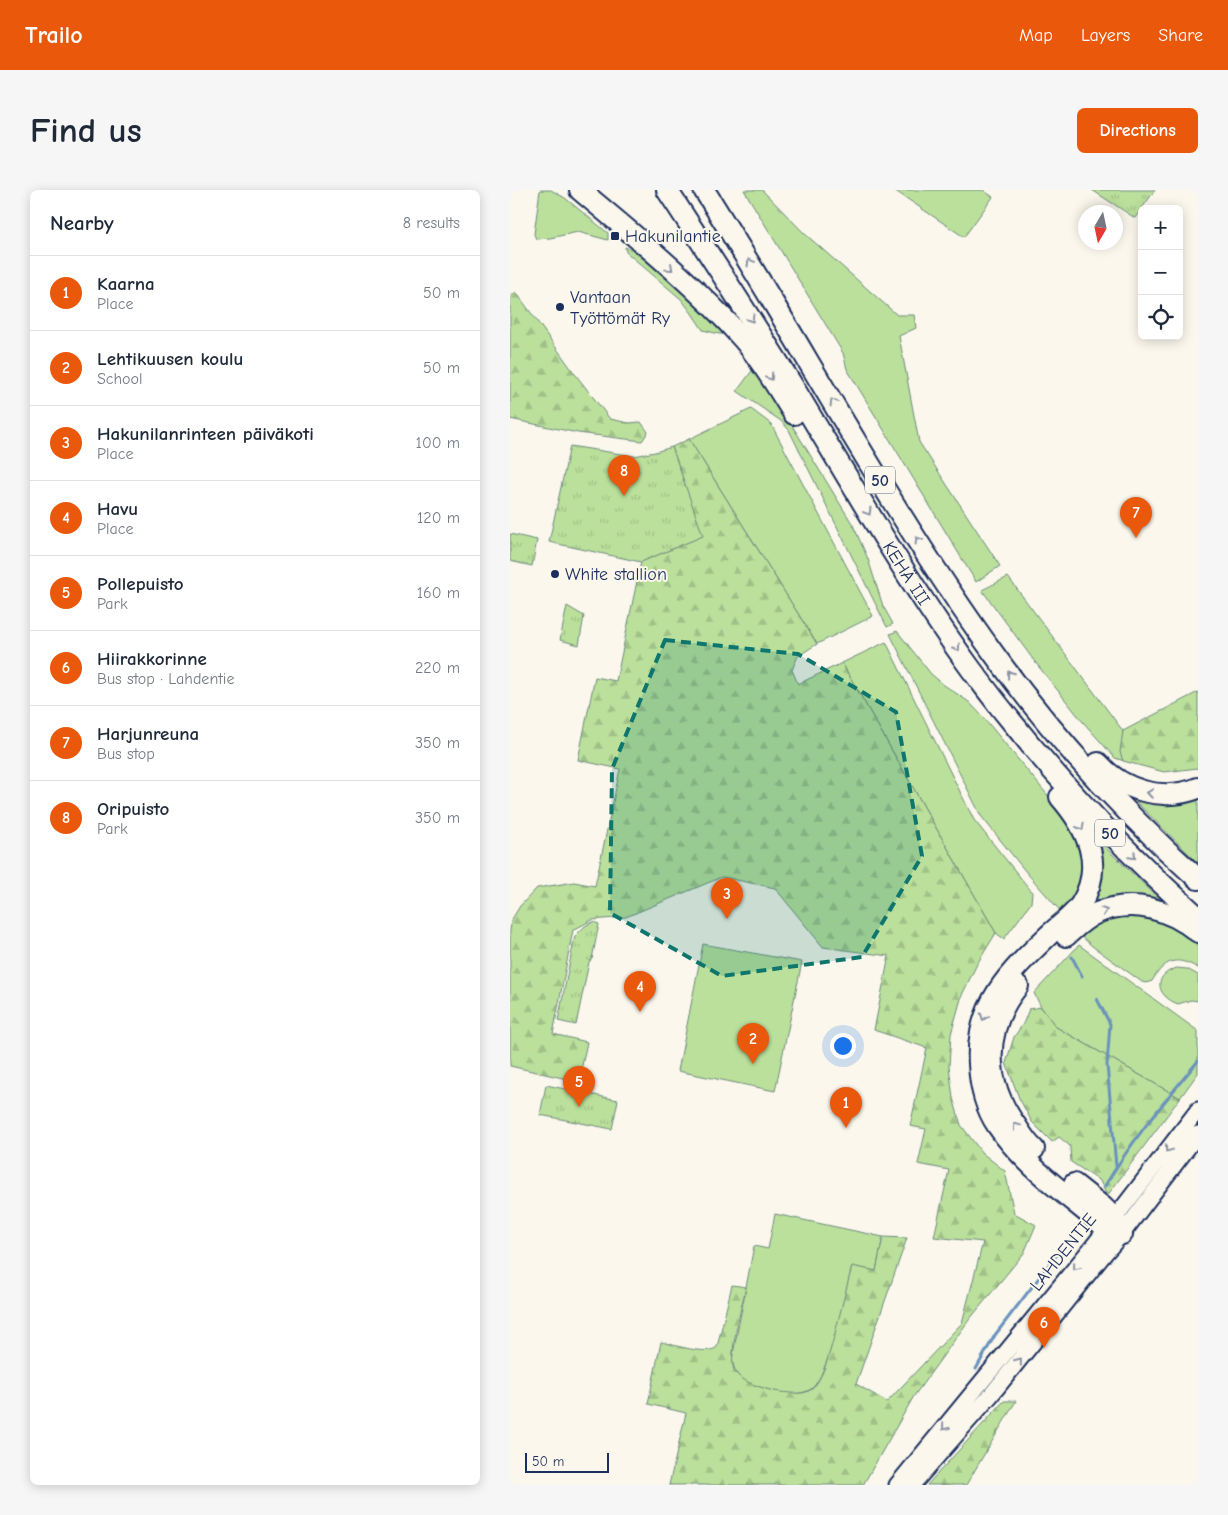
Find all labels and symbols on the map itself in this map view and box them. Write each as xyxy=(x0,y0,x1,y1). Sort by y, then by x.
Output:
north arrow xyxy=(1078,205,1123,250)
place label: Hakunilantie xyxy=(625,226,721,247)
marker: Hakunilantie xyxy=(609,230,621,242)
one-way arrow xyxy=(746,259,756,268)
one-way arrow xyxy=(665,262,674,271)
place label: Vantaan Työttömät Ry xyxy=(570,287,671,329)
marker: Vantaan Työttömät Ry xyxy=(554,301,566,313)
one-way arrow xyxy=(745,313,754,322)
one-way arrow xyxy=(764,371,773,381)
one-way arrow xyxy=(830,398,840,407)
pin: 8 xyxy=(608,455,640,496)
road number: 50 xyxy=(865,466,895,494)
pin: 7 xyxy=(1120,497,1152,538)
one-way arrow xyxy=(862,506,871,515)
one-way arrow xyxy=(915,537,925,546)
street label: KEHÄ III xyxy=(878,538,934,610)
place label: White stallion xyxy=(565,564,667,585)
marker: White stallion xyxy=(549,568,561,580)
one-way arrow xyxy=(951,642,960,652)
one-way arrow xyxy=(1007,671,1015,680)
one-way arrow xyxy=(1146,788,1155,798)
road number: 50 xyxy=(1095,820,1125,846)
one-way arrow xyxy=(1075,822,1085,831)
one-way arrow xyxy=(1127,850,1136,859)
pin: 3 xyxy=(711,878,743,919)
one-way arrow xyxy=(1100,907,1108,917)
pin: 4 xyxy=(624,971,656,1012)
one-way arrow xyxy=(980,1013,990,1021)
pin: 2 xyxy=(737,1023,769,1064)
your location xyxy=(830,1033,856,1059)
pin: 5 xyxy=(563,1066,595,1107)
pin: 1 xyxy=(830,1087,862,1128)
one-way arrow xyxy=(1013,1122,1022,1132)
one-way arrow xyxy=(1166,1143,1174,1152)
street label: LAHDENTIE xyxy=(1026,1209,1101,1295)
one-way arrow xyxy=(1074,1261,1082,1270)
pin: 6 xyxy=(1028,1307,1060,1348)
one-way arrow xyxy=(1013,1357,1022,1366)
one-way arrow xyxy=(942,1421,950,1430)
scale bar xyxy=(525,1450,609,1473)

